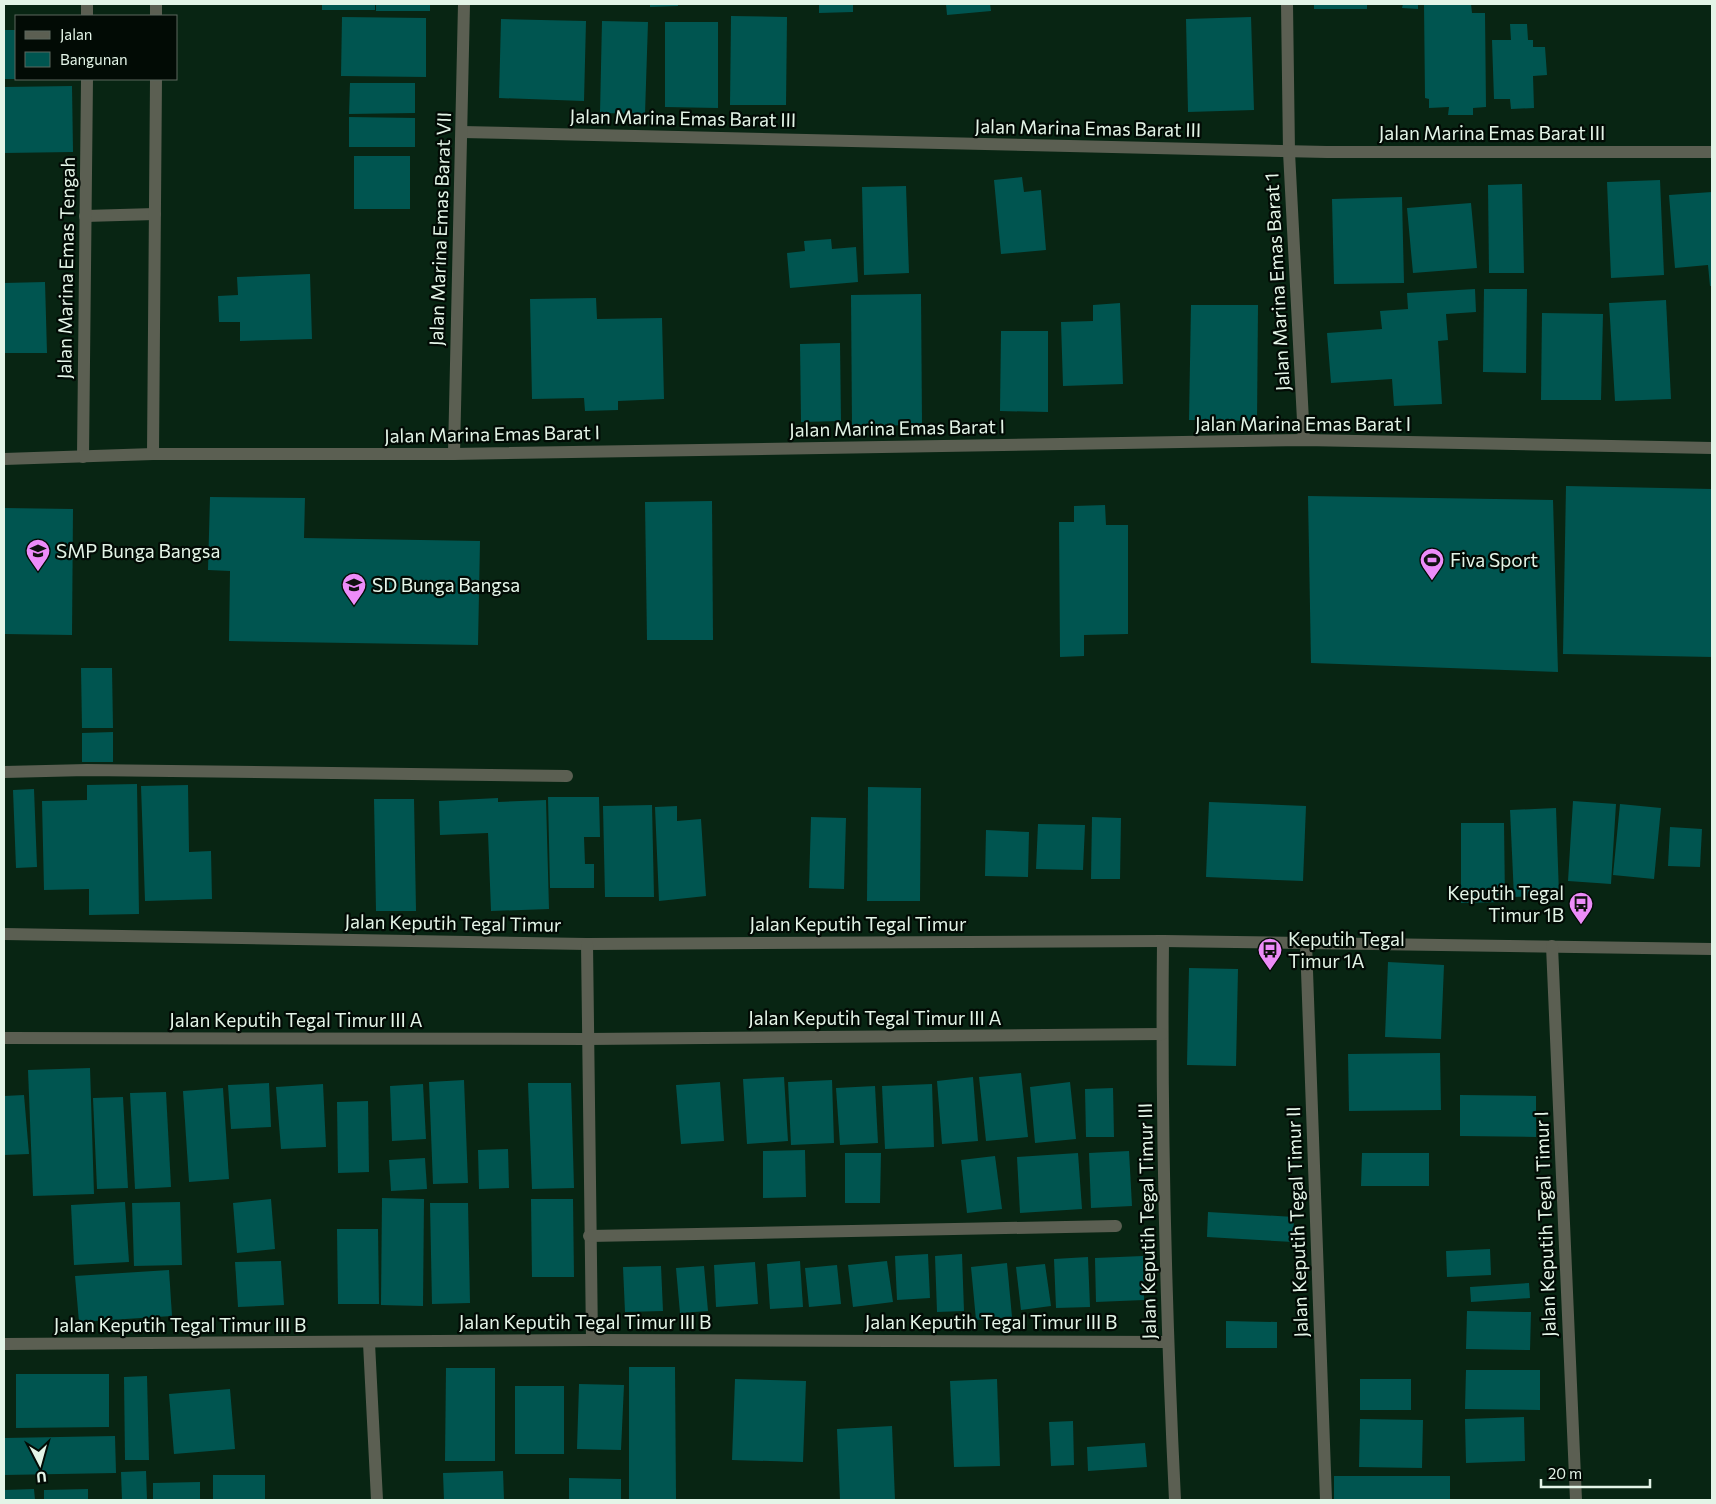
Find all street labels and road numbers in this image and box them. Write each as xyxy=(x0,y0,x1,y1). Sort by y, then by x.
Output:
street label: Jalan Marina Emas Barat III xyxy=(570,104,796,131)
street label: Jalan Marina Emas Barat VII xyxy=(424,111,455,346)
street label: Jalan Marina Emas Barat III xyxy=(975,114,1201,141)
street label: Jalan Marina Emas Barat III xyxy=(1379,121,1605,144)
street label: Jalan Marina Emas Tengah xyxy=(52,157,79,379)
street label: Jalan Marina Emas Barat 1 xyxy=(1259,172,1294,392)
street label: Jalan Marina Emas Barat I xyxy=(1195,412,1411,435)
street label: Jalan Marina Emas Barat I xyxy=(789,414,1005,441)
street label: Jalan Marina Emas Barat I xyxy=(384,420,600,447)
street label: Jalan Keputih Tegal Timur xyxy=(344,909,562,936)
street label: Jalan Keputih Tegal Timur xyxy=(749,912,967,935)
street label: Jalan Keputih Tegal Timur III A xyxy=(748,1006,1002,1029)
street label: Jalan Keputih Tegal Timur III A xyxy=(169,1008,423,1031)
street label: Jalan Keputih Tegal Timur III xyxy=(1133,1103,1160,1339)
street label: Jalan Keputih Tegal Timur II xyxy=(1281,1106,1312,1338)
street label: Jalan Keputih Tegal Timur I xyxy=(1529,1111,1560,1337)
street label: Jalan Keputih Tegal Timur III B xyxy=(459,1310,711,1333)
street label: Jalan Keputih Tegal Timur III B xyxy=(865,1310,1117,1333)
street label: Jalan Keputih Tegal Timur III B xyxy=(54,1313,306,1336)

